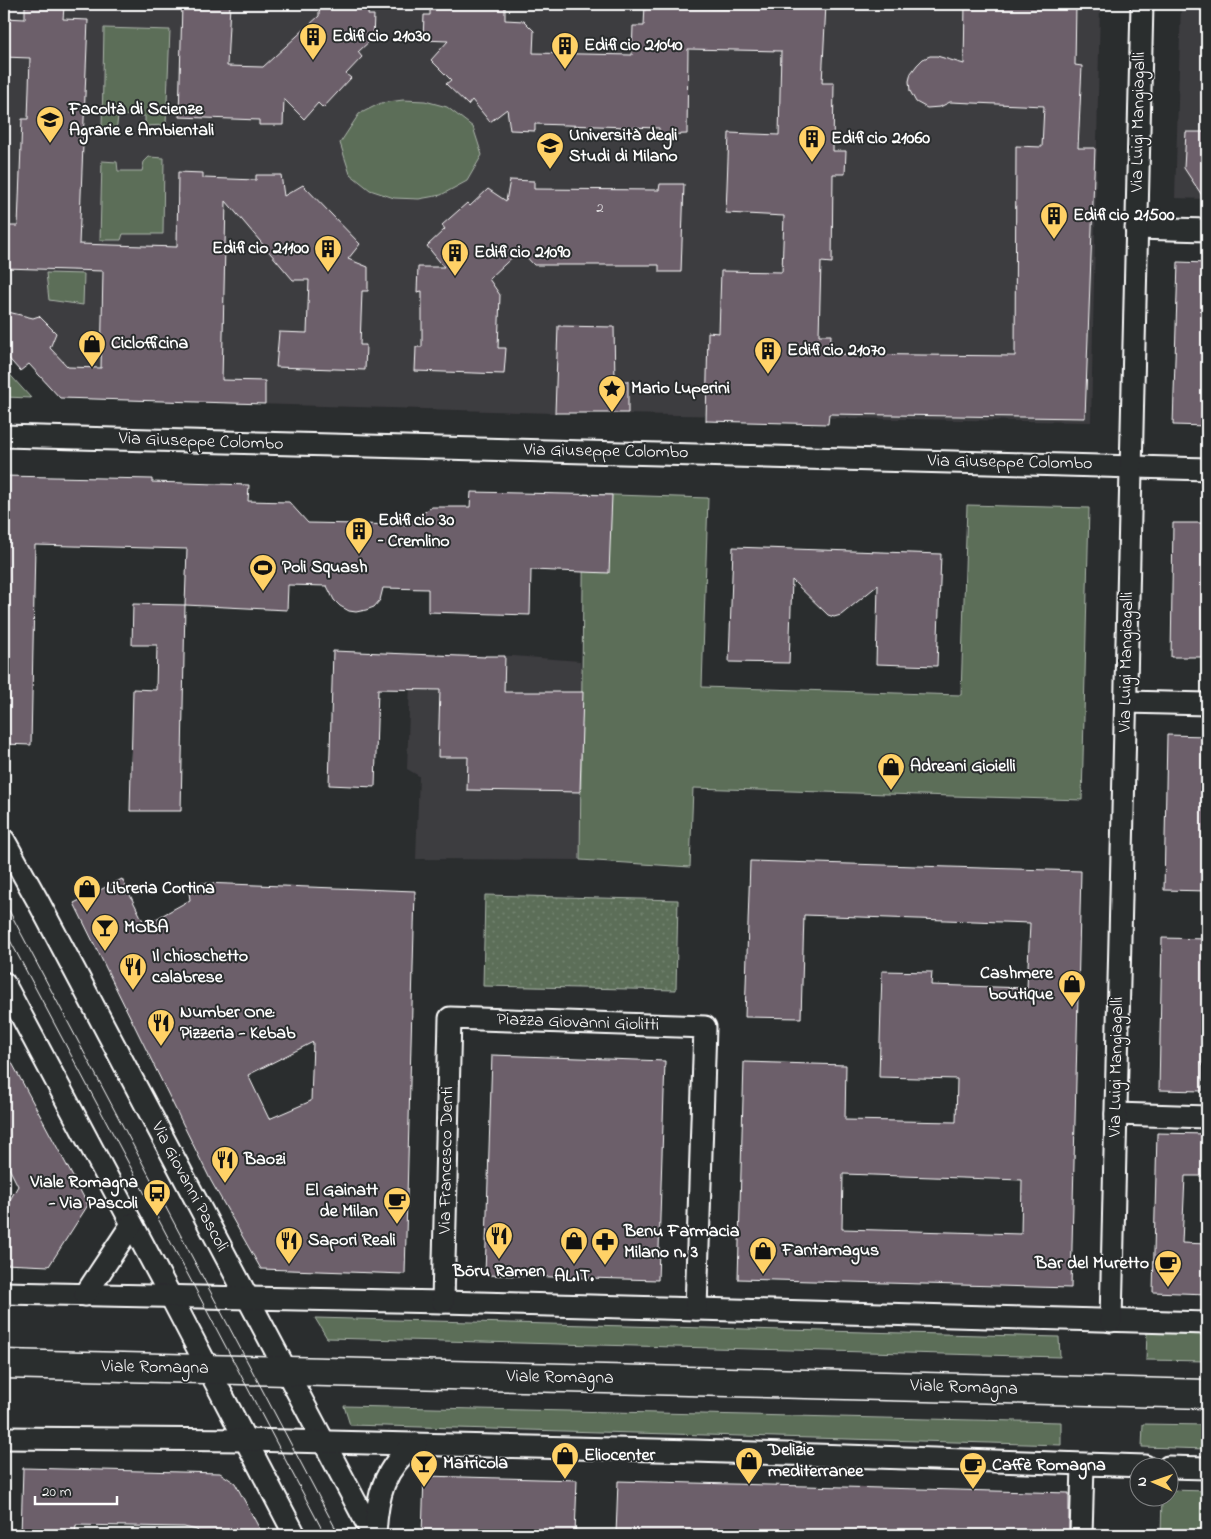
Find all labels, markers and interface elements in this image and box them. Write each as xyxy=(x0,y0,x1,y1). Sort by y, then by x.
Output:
building icon: Edificio 21030 xyxy=(298,22,328,61)
place label: Edificio 21030 xyxy=(332,24,431,50)
building icon: Edificio 21040 xyxy=(550,31,580,70)
place label: Edificio 21040 xyxy=(584,33,683,59)
street label: Via Luigi Mangiagalli xyxy=(1125,52,1154,193)
place label: Facoltà di Scienze Agrarie e Ambientali xyxy=(68,97,214,145)
school or university icon: Facoltà di Scienze Agrarie e Ambientali xyxy=(35,105,65,144)
place label: Università degli Studi di Milano xyxy=(569,123,678,170)
building icon: Edificio 21060 xyxy=(797,124,827,163)
place label: Edificio 21060 xyxy=(831,126,930,152)
school or university icon: Università degli Studi di Milano xyxy=(535,131,565,170)
house number: 2 xyxy=(596,197,604,219)
building icon: Edificio 21500 xyxy=(1039,201,1069,240)
place label: Edificio 21500 xyxy=(1073,203,1175,229)
building icon: Edificio 21100 xyxy=(313,234,343,273)
place label: Edificio 21100 xyxy=(212,236,309,262)
building icon: Edificio 21090 xyxy=(440,238,470,277)
place label: Edificio 21090 xyxy=(474,240,571,266)
shop icon: Ciclofficina xyxy=(77,329,107,368)
place label: Ciclofficina xyxy=(111,331,188,357)
building icon: Edificio 21070 xyxy=(753,336,783,375)
place label: Edificio 21070 xyxy=(787,338,886,364)
place icon: Mario Luperini xyxy=(597,374,627,413)
place label: Mario Luperini xyxy=(631,376,730,402)
street label: Via Giuseppe Colombo xyxy=(117,426,284,458)
street label: Via Giuseppe Colombo xyxy=(522,438,689,466)
street label: Via Giuseppe Colombo xyxy=(926,449,1093,477)
place label: Edificio 30 – Cremlino xyxy=(377,508,454,555)
building icon: Edificio 30 – Cremlino xyxy=(344,516,374,555)
sports icon: Poli Squash xyxy=(248,553,278,592)
place label: Poli Squash xyxy=(282,555,368,581)
street label: Via Luigi Mangiagalli xyxy=(1113,592,1142,733)
shop icon: Adreani Gioielli xyxy=(876,752,906,791)
place label: Adreani Gioielli xyxy=(910,754,1016,780)
shop icon: Libreria Cortina xyxy=(72,874,102,913)
place label: Libreria Cortina xyxy=(106,876,215,902)
bar icon: MOBA xyxy=(90,913,120,952)
place label: MOBA xyxy=(124,915,169,941)
place label: Il chioschetto calabrese xyxy=(152,944,248,991)
restaurant icon: Il chioschetto calabrese xyxy=(118,952,148,991)
place label: Cashmere boutique xyxy=(980,961,1054,1008)
shop icon: Cashmere boutique xyxy=(1057,969,1087,1008)
street label: Via Luigi Mangiagalli xyxy=(1103,997,1132,1138)
place label: Number One: Pizzeria - Kebab xyxy=(180,1000,296,1047)
street label: Piazza Giovanni Giolitti xyxy=(496,1007,660,1039)
restaurant icon: Number One: Pizzeria - Kebab xyxy=(146,1008,176,1047)
street label: Via Francesco Denti xyxy=(433,1086,461,1235)
street label: Via Giovanni Pascoli xyxy=(143,1116,234,1257)
restaurant icon: Baozi xyxy=(210,1145,240,1184)
place label: Baozi xyxy=(243,1147,286,1173)
place label: Viale Romagna - Via Pascoli xyxy=(29,1170,138,1217)
bus stop icon: Viale Romagna - Via Pascoli xyxy=(142,1178,172,1217)
place label: El Gainatt de Milan xyxy=(305,1178,379,1225)
cafe icon: El Gainatt de Milan xyxy=(382,1186,412,1225)
place label: Benu Farmacia Milano n. 3 xyxy=(623,1219,740,1266)
restaurant icon: Bōru Ramen xyxy=(484,1221,514,1260)
restaurant icon: Sapori Reali xyxy=(274,1226,304,1265)
shop icon: AL.IT. xyxy=(559,1226,589,1265)
pharmacy icon: Benu Farmacia Milano n. 3 xyxy=(590,1227,620,1266)
place label: Sapori Reali xyxy=(308,1228,396,1254)
shop icon: Fantamagus xyxy=(748,1236,778,1275)
place label: Fantamagus xyxy=(781,1238,879,1265)
cafe icon: Bar del Muretto xyxy=(1153,1249,1183,1288)
place label: Bar del Muretto xyxy=(1034,1251,1149,1277)
place label: Bōru Ramen xyxy=(452,1259,545,1285)
place label: AL.IT. xyxy=(554,1264,594,1290)
street label: Viale Romagna xyxy=(100,1354,209,1383)
street label: Viale Romagna xyxy=(505,1364,614,1393)
street label: Viale Romagna xyxy=(909,1373,1018,1404)
place label: Delizie mediterranee xyxy=(767,1438,864,1485)
shop icon: Eliocenter xyxy=(550,1441,580,1480)
place label: Eliocenter xyxy=(584,1443,656,1469)
shop icon: Delizie mediterranee xyxy=(734,1446,764,1485)
bar icon: Matricola xyxy=(409,1449,439,1488)
place label: Matricola xyxy=(443,1451,508,1477)
cafe icon: Caffè Romagna xyxy=(958,1451,988,1490)
place label: Caffè Romagna xyxy=(992,1453,1106,1480)
north arrow xyxy=(1128,1456,1178,1506)
scale bar xyxy=(35,1474,118,1506)
text: N xyxy=(1132,1477,1153,1487)
text: 20 m xyxy=(42,1481,72,1503)

